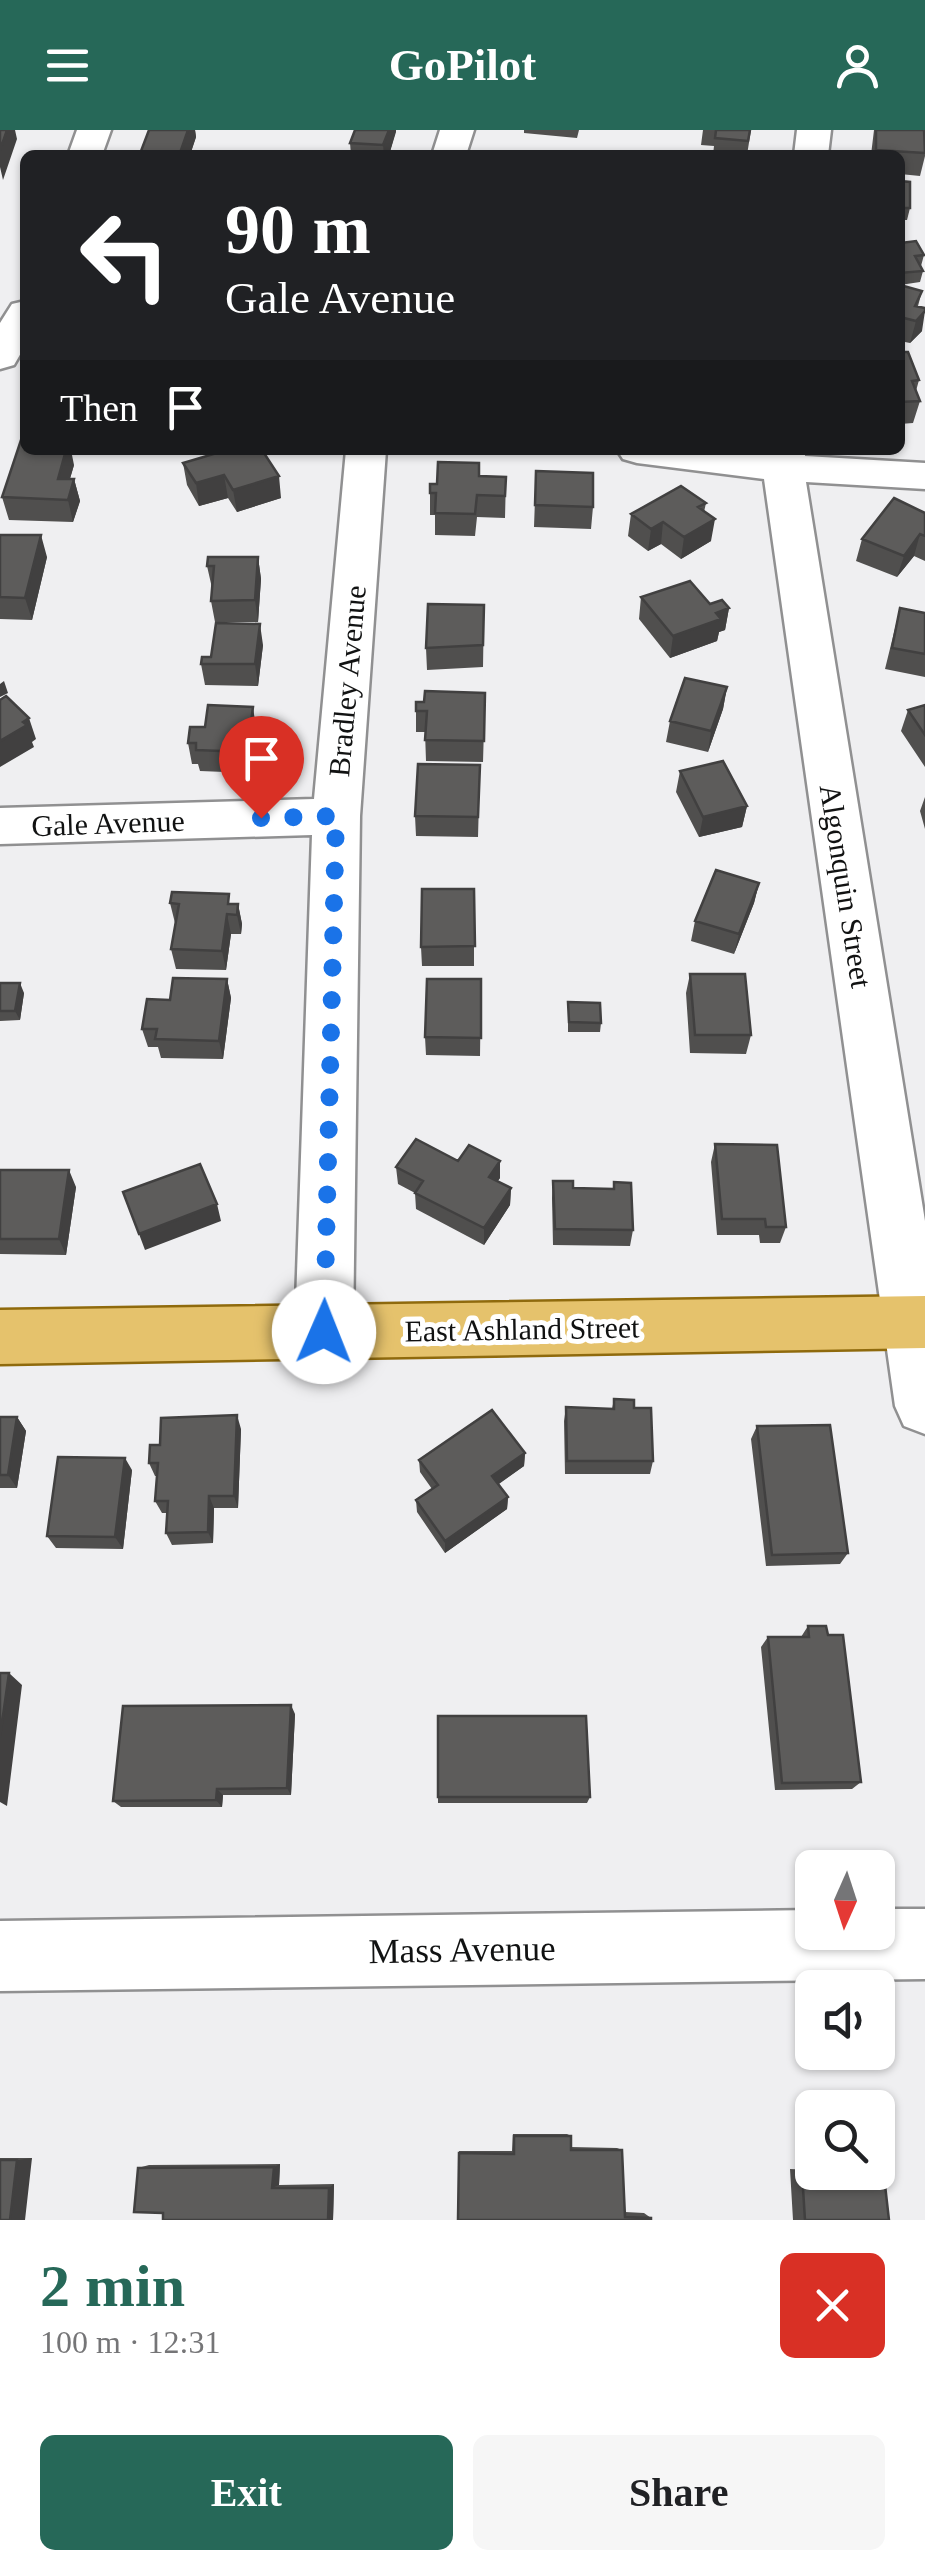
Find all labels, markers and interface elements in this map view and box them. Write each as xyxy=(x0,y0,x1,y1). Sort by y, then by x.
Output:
icon: menu xyxy=(40,38,95,93)
icon: person xyxy=(830,38,885,93)
text: GoPilot xyxy=(389,40,536,90)
icon: left xyxy=(60,190,190,320)
text: 90 m xyxy=(225,191,371,268)
text: Gale Avenue xyxy=(225,273,455,323)
icon: arrive xyxy=(158,380,213,435)
text: Then xyxy=(60,387,138,429)
street label: Bradley Avenue xyxy=(322,584,372,778)
pin xyxy=(219,716,304,819)
icon: arrive xyxy=(234,731,289,786)
street label: Algonquin Street xyxy=(814,782,878,991)
street label: Gale Avenue xyxy=(31,804,185,842)
position arrow xyxy=(272,1280,376,1384)
street label: East Ashland Street xyxy=(404,1310,640,1348)
north arrow xyxy=(795,1850,895,1950)
map controls xyxy=(795,1850,895,2190)
street label: Mass Avenue xyxy=(368,1929,556,1971)
button: sound xyxy=(795,1970,895,2070)
button: search xyxy=(795,2090,895,2190)
text: 2 min xyxy=(40,2253,185,2319)
button: close xyxy=(780,2253,885,2358)
text: 100 m · 12:31 xyxy=(40,2324,220,2360)
button: Exit xyxy=(40,2435,453,2550)
button: Share xyxy=(473,2435,885,2550)

